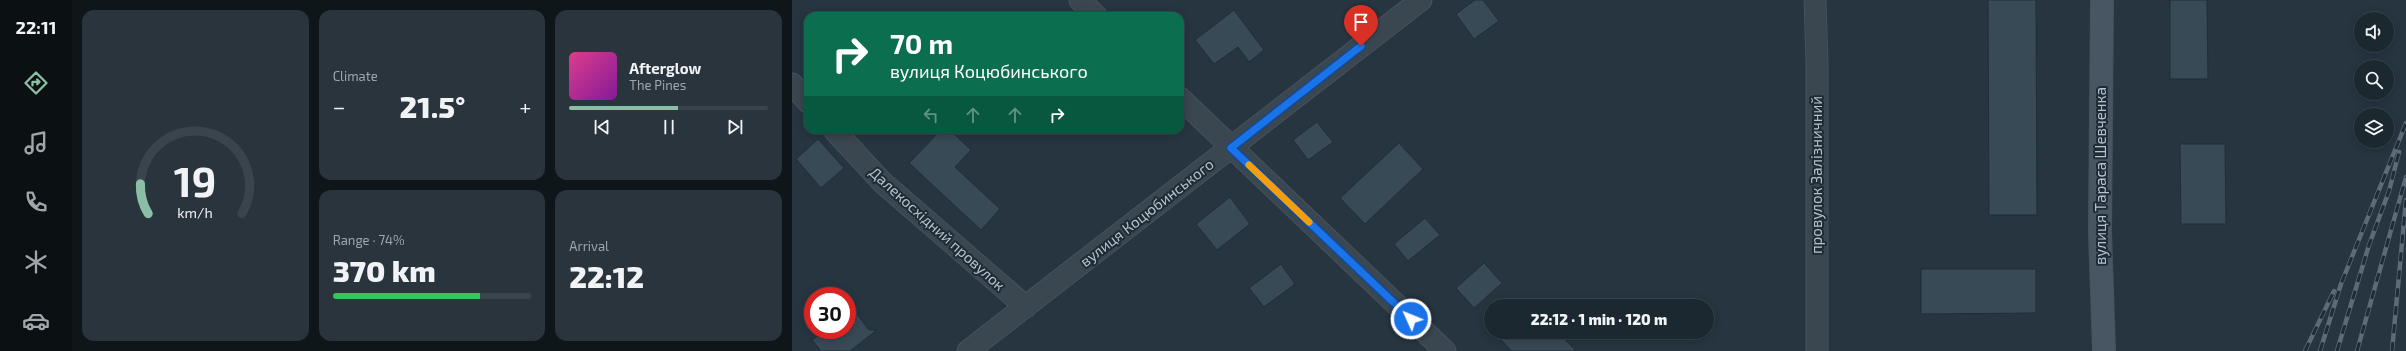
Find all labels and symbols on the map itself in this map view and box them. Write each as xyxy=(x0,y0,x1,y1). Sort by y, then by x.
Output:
pin xyxy=(1344,5,1378,46)
street label: вулиця Тараса Шевченка xyxy=(2091,87,2110,265)
street label: провулок Залізничний xyxy=(1807,96,1826,254)
street label: вулиця Коцюбинського xyxy=(1076,154,1217,271)
street label: Далекосхідний провулок xyxy=(866,163,1009,295)
speed limit sign: 30 xyxy=(804,287,856,339)
position arrow xyxy=(1390,298,1432,340)

